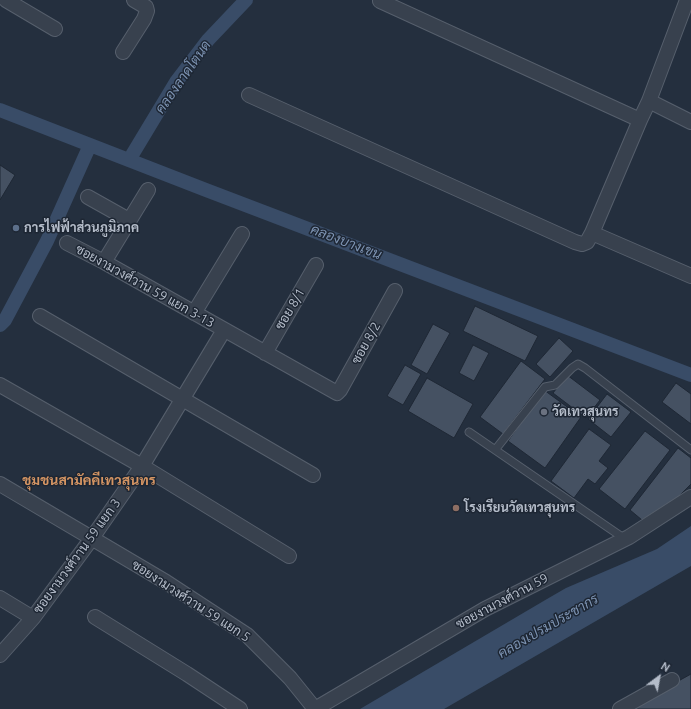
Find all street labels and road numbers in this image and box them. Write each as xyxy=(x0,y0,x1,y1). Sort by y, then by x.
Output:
street label: ซอยงามวงศ์วาน 59 แยก 3-13 xyxy=(73,241,217,331)
street label: ซอย 8/1 xyxy=(272,285,308,333)
street label: ซอย 8/2 xyxy=(348,319,384,367)
street label: ซอยงามวงศ์วาน 59 แยก 3 xyxy=(30,495,124,617)
street label: ซอยงามวงศ์วาน 59 แยก 5 xyxy=(129,557,253,645)
street label: ซอยงามวงศ์วาน 59 xyxy=(453,570,551,632)

